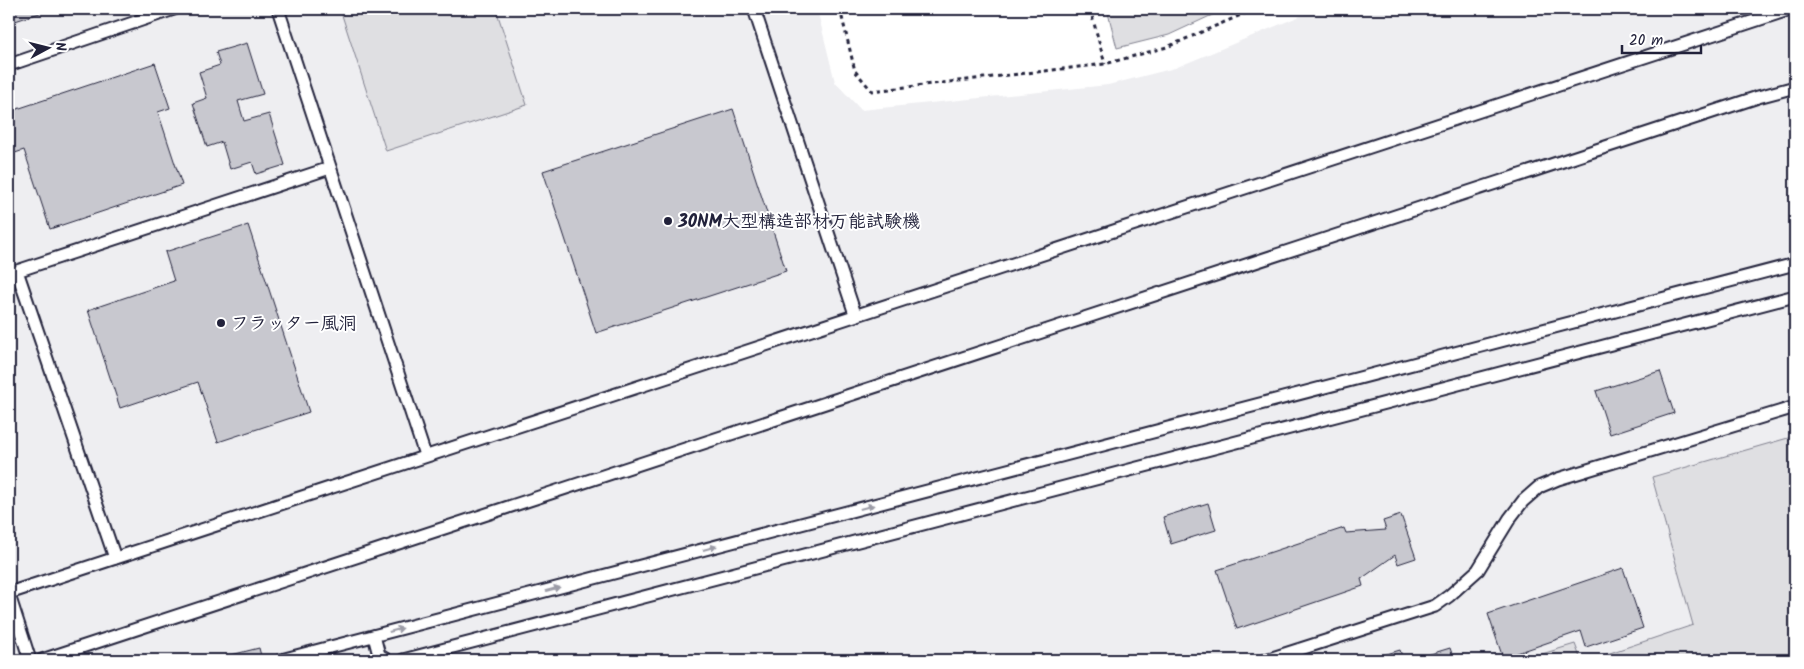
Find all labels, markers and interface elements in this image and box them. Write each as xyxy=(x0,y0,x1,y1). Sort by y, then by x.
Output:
north arrow xyxy=(22,22,72,72)
scale bar xyxy=(1622,22,1700,54)
text: 20 m xyxy=(1629,29,1663,53)
text: N xyxy=(48,41,71,52)
place label: 30NM大型構造部材万能試験機 xyxy=(677,208,920,237)
marker: 30NM大型構造部材万能試験機 xyxy=(662,215,674,227)
place label: フラッター風洞 xyxy=(231,310,357,339)
marker: フラッター風洞 xyxy=(215,317,227,329)
one-way arrow xyxy=(860,503,875,511)
one-way arrow xyxy=(703,544,718,552)
one-way arrow xyxy=(545,585,560,593)
one-way arrow xyxy=(388,626,403,634)

